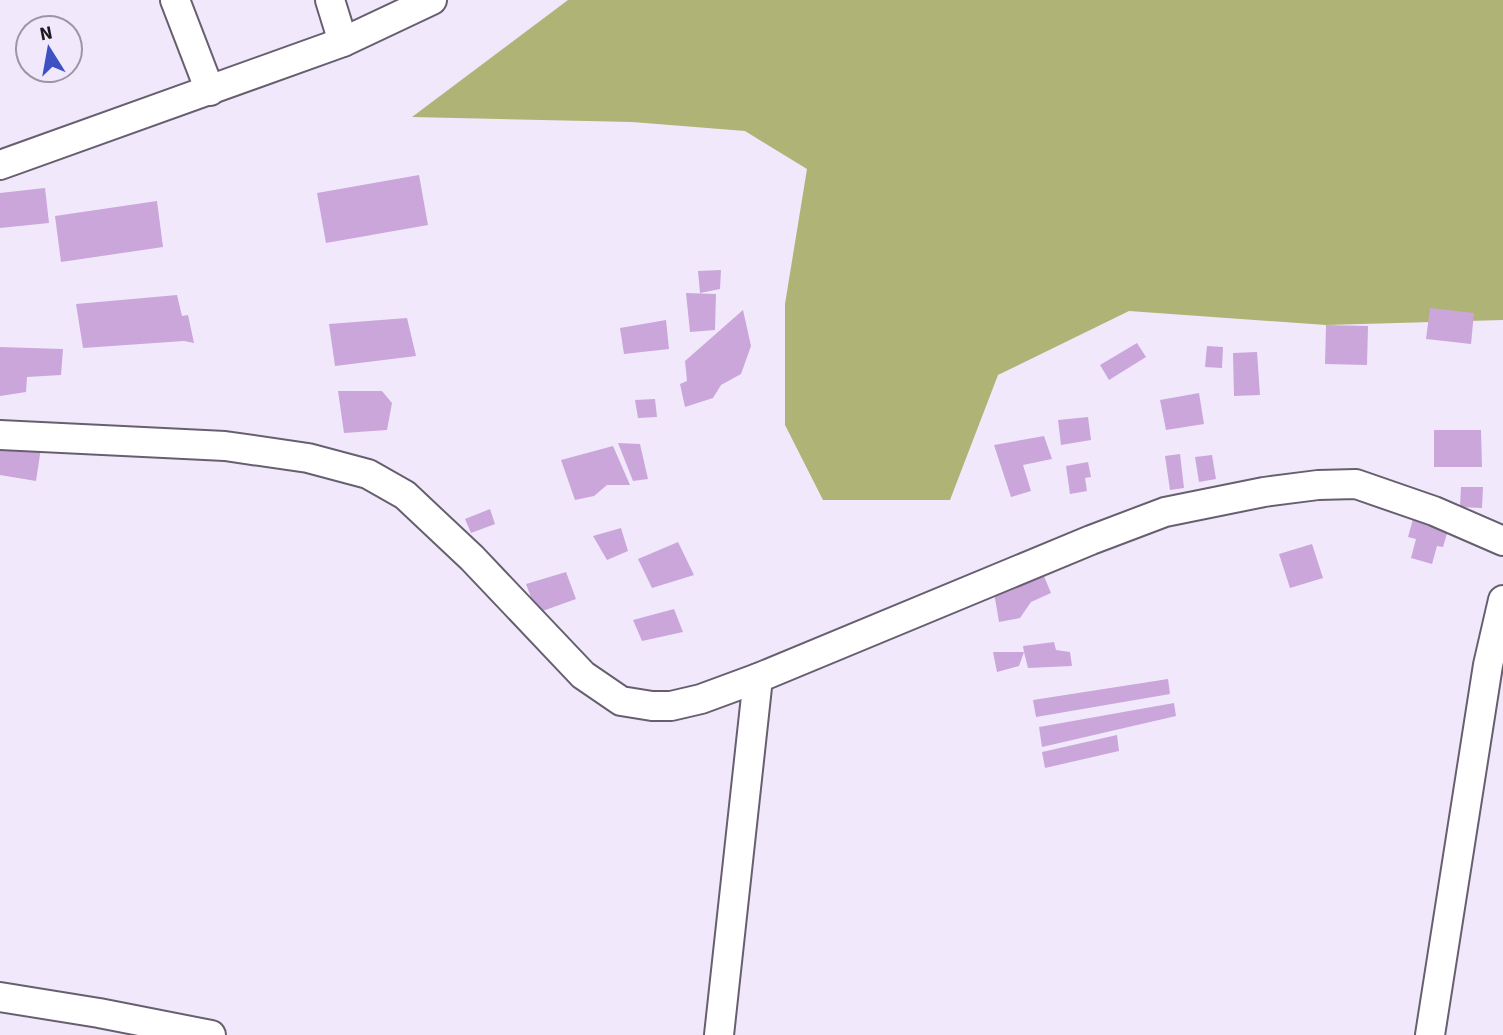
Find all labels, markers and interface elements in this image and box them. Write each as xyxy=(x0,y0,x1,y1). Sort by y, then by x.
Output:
north arrow xyxy=(14,14,84,84)
text: N xyxy=(37,19,55,48)

